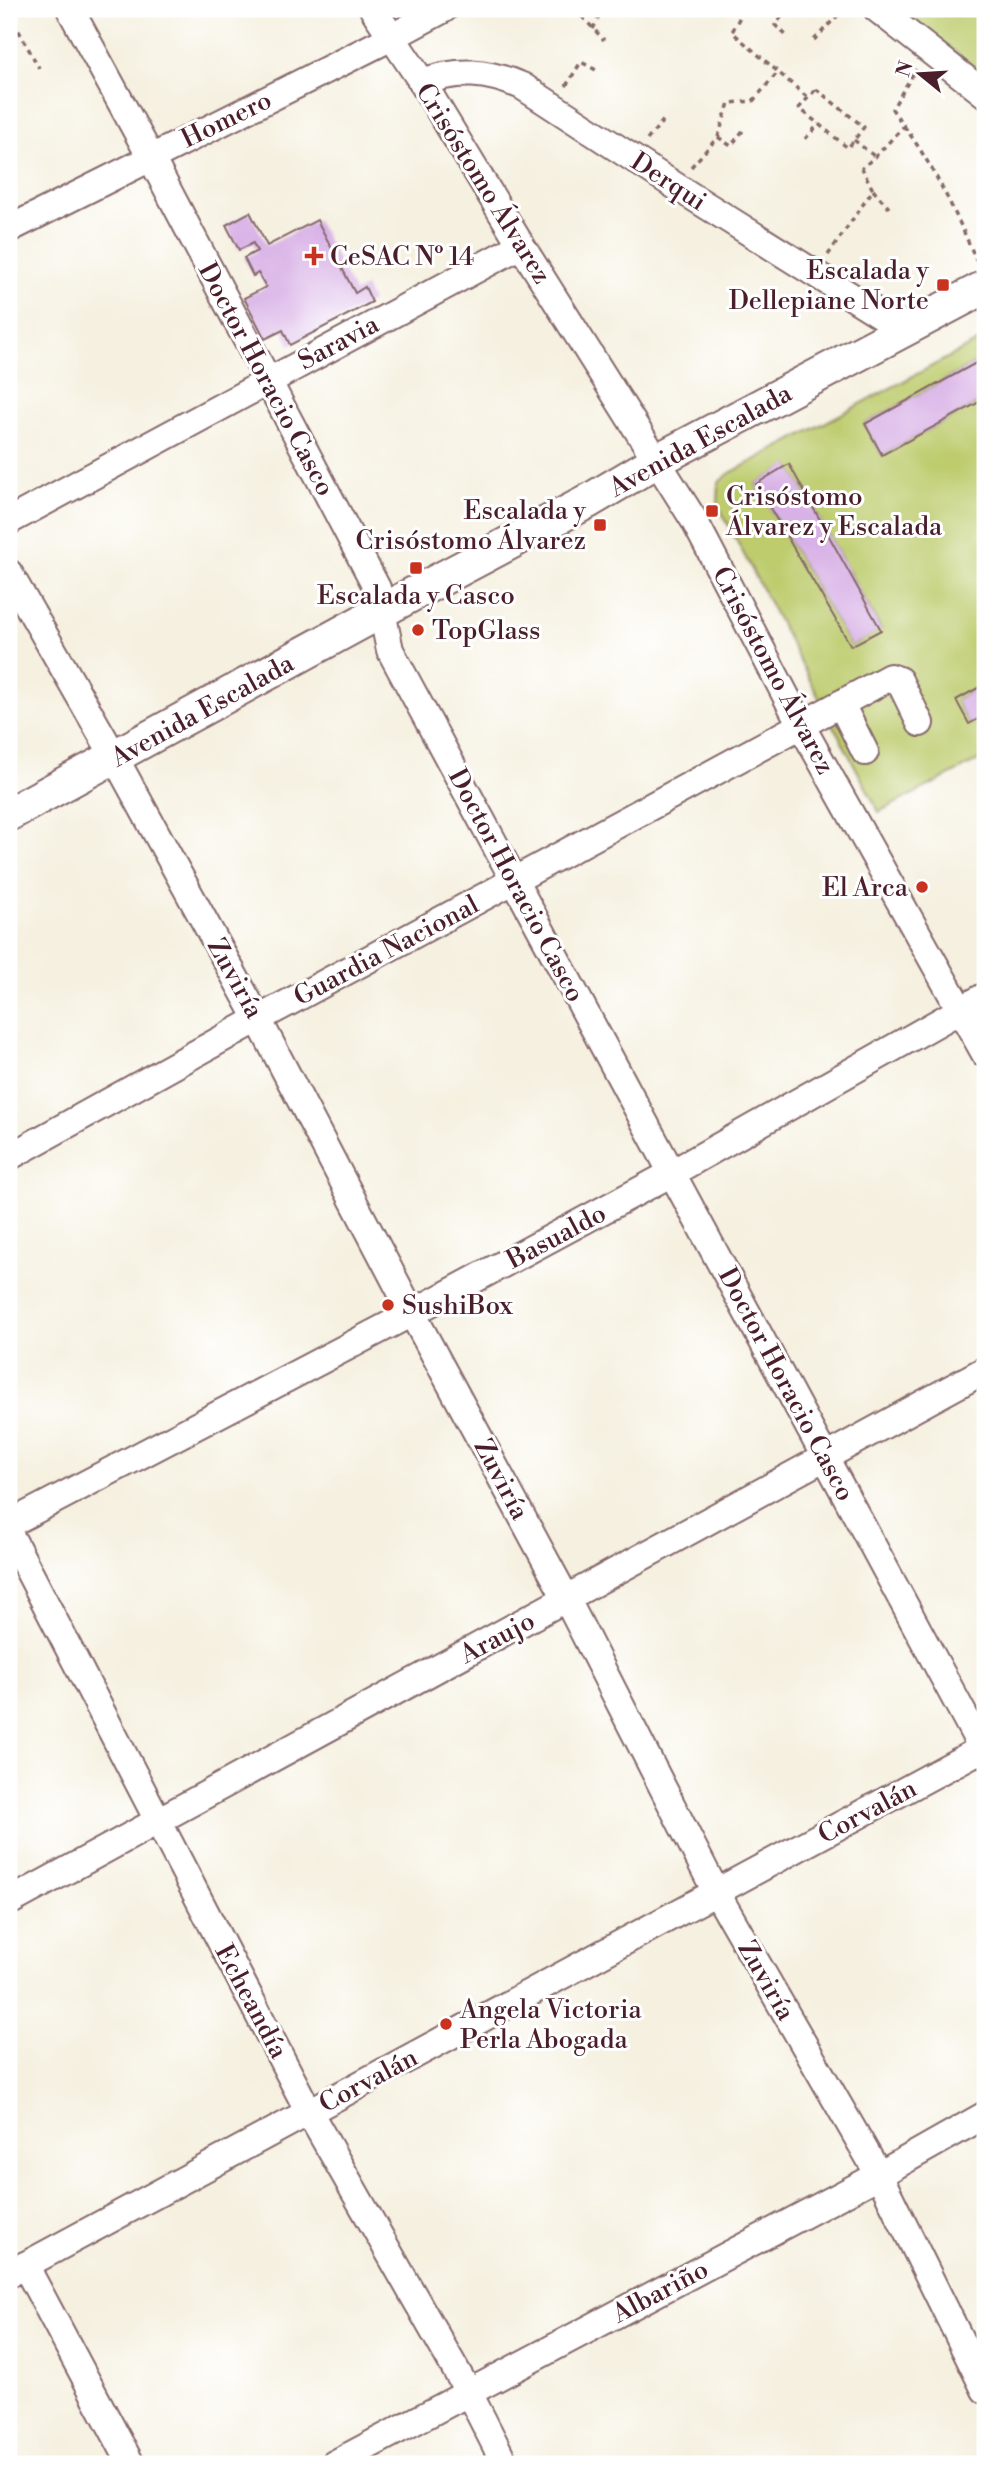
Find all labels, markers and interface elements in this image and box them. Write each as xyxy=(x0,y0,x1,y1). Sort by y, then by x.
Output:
north arrow xyxy=(886,38,956,108)
text: N xyxy=(891,58,919,80)
street label: Crisóstomo Álvarez xyxy=(409,76,559,290)
street label: Homero xyxy=(176,84,277,156)
street label: Derqui xyxy=(625,146,712,218)
place label: CeSAC Nº 14 xyxy=(330,241,474,273)
marker: CeSAC Nº 14 xyxy=(304,246,324,266)
place label: Escalada y Dellepiane Norte xyxy=(729,255,929,317)
street label: Doctor Horacio Casco xyxy=(191,257,341,502)
marker: Escalada y Dellepiane Norte xyxy=(935,277,951,293)
street label: Saravia xyxy=(293,308,385,377)
street label: Avenida Escalada xyxy=(603,377,798,505)
place label: Crisóstomo Álvarez y Escalada xyxy=(725,481,943,543)
place label: Escalada y Crisóstomo Álvarez xyxy=(356,495,586,557)
marker: Crisóstomo Álvarez y Escalada xyxy=(704,503,720,519)
marker: Escalada y Crisóstomo Álvarez xyxy=(592,517,608,533)
marker: Escalada y Casco xyxy=(408,560,424,576)
street label: Crisóstomo Álvarez xyxy=(705,560,843,780)
place label: Escalada y Casco xyxy=(317,580,515,612)
place label: TopGlass xyxy=(432,615,540,647)
marker: TopGlass xyxy=(410,622,426,638)
street label: Avenida Escalada xyxy=(105,647,300,775)
street label: Doctor Horacio Casco xyxy=(441,763,591,1008)
place label: El Arca xyxy=(822,872,909,904)
marker: El Arca xyxy=(914,879,930,895)
street label: Guardia Nacional xyxy=(289,889,485,1013)
street label: Zuviría xyxy=(200,933,271,1025)
street label: Basualdo xyxy=(500,1197,612,1277)
street label: Doctor Horacio Casco xyxy=(711,1262,861,1507)
place label: SushiBox xyxy=(402,1290,514,1322)
marker: SushiBox xyxy=(380,1297,396,1313)
street label: Zuviría xyxy=(467,1434,536,1526)
street label: Araujo xyxy=(454,1605,540,1671)
street label: Corvalán xyxy=(813,1773,922,1851)
street label: Zuviría xyxy=(731,1935,802,2027)
street label: Echeandía xyxy=(208,1939,295,2065)
place label: Angela Victoria Perla Abogada xyxy=(459,1994,642,2056)
marker: Angela Victoria Perla Abogada xyxy=(438,2016,454,2032)
street label: Corvalán xyxy=(314,2042,423,2120)
street label: Albariño xyxy=(606,2253,714,2331)

